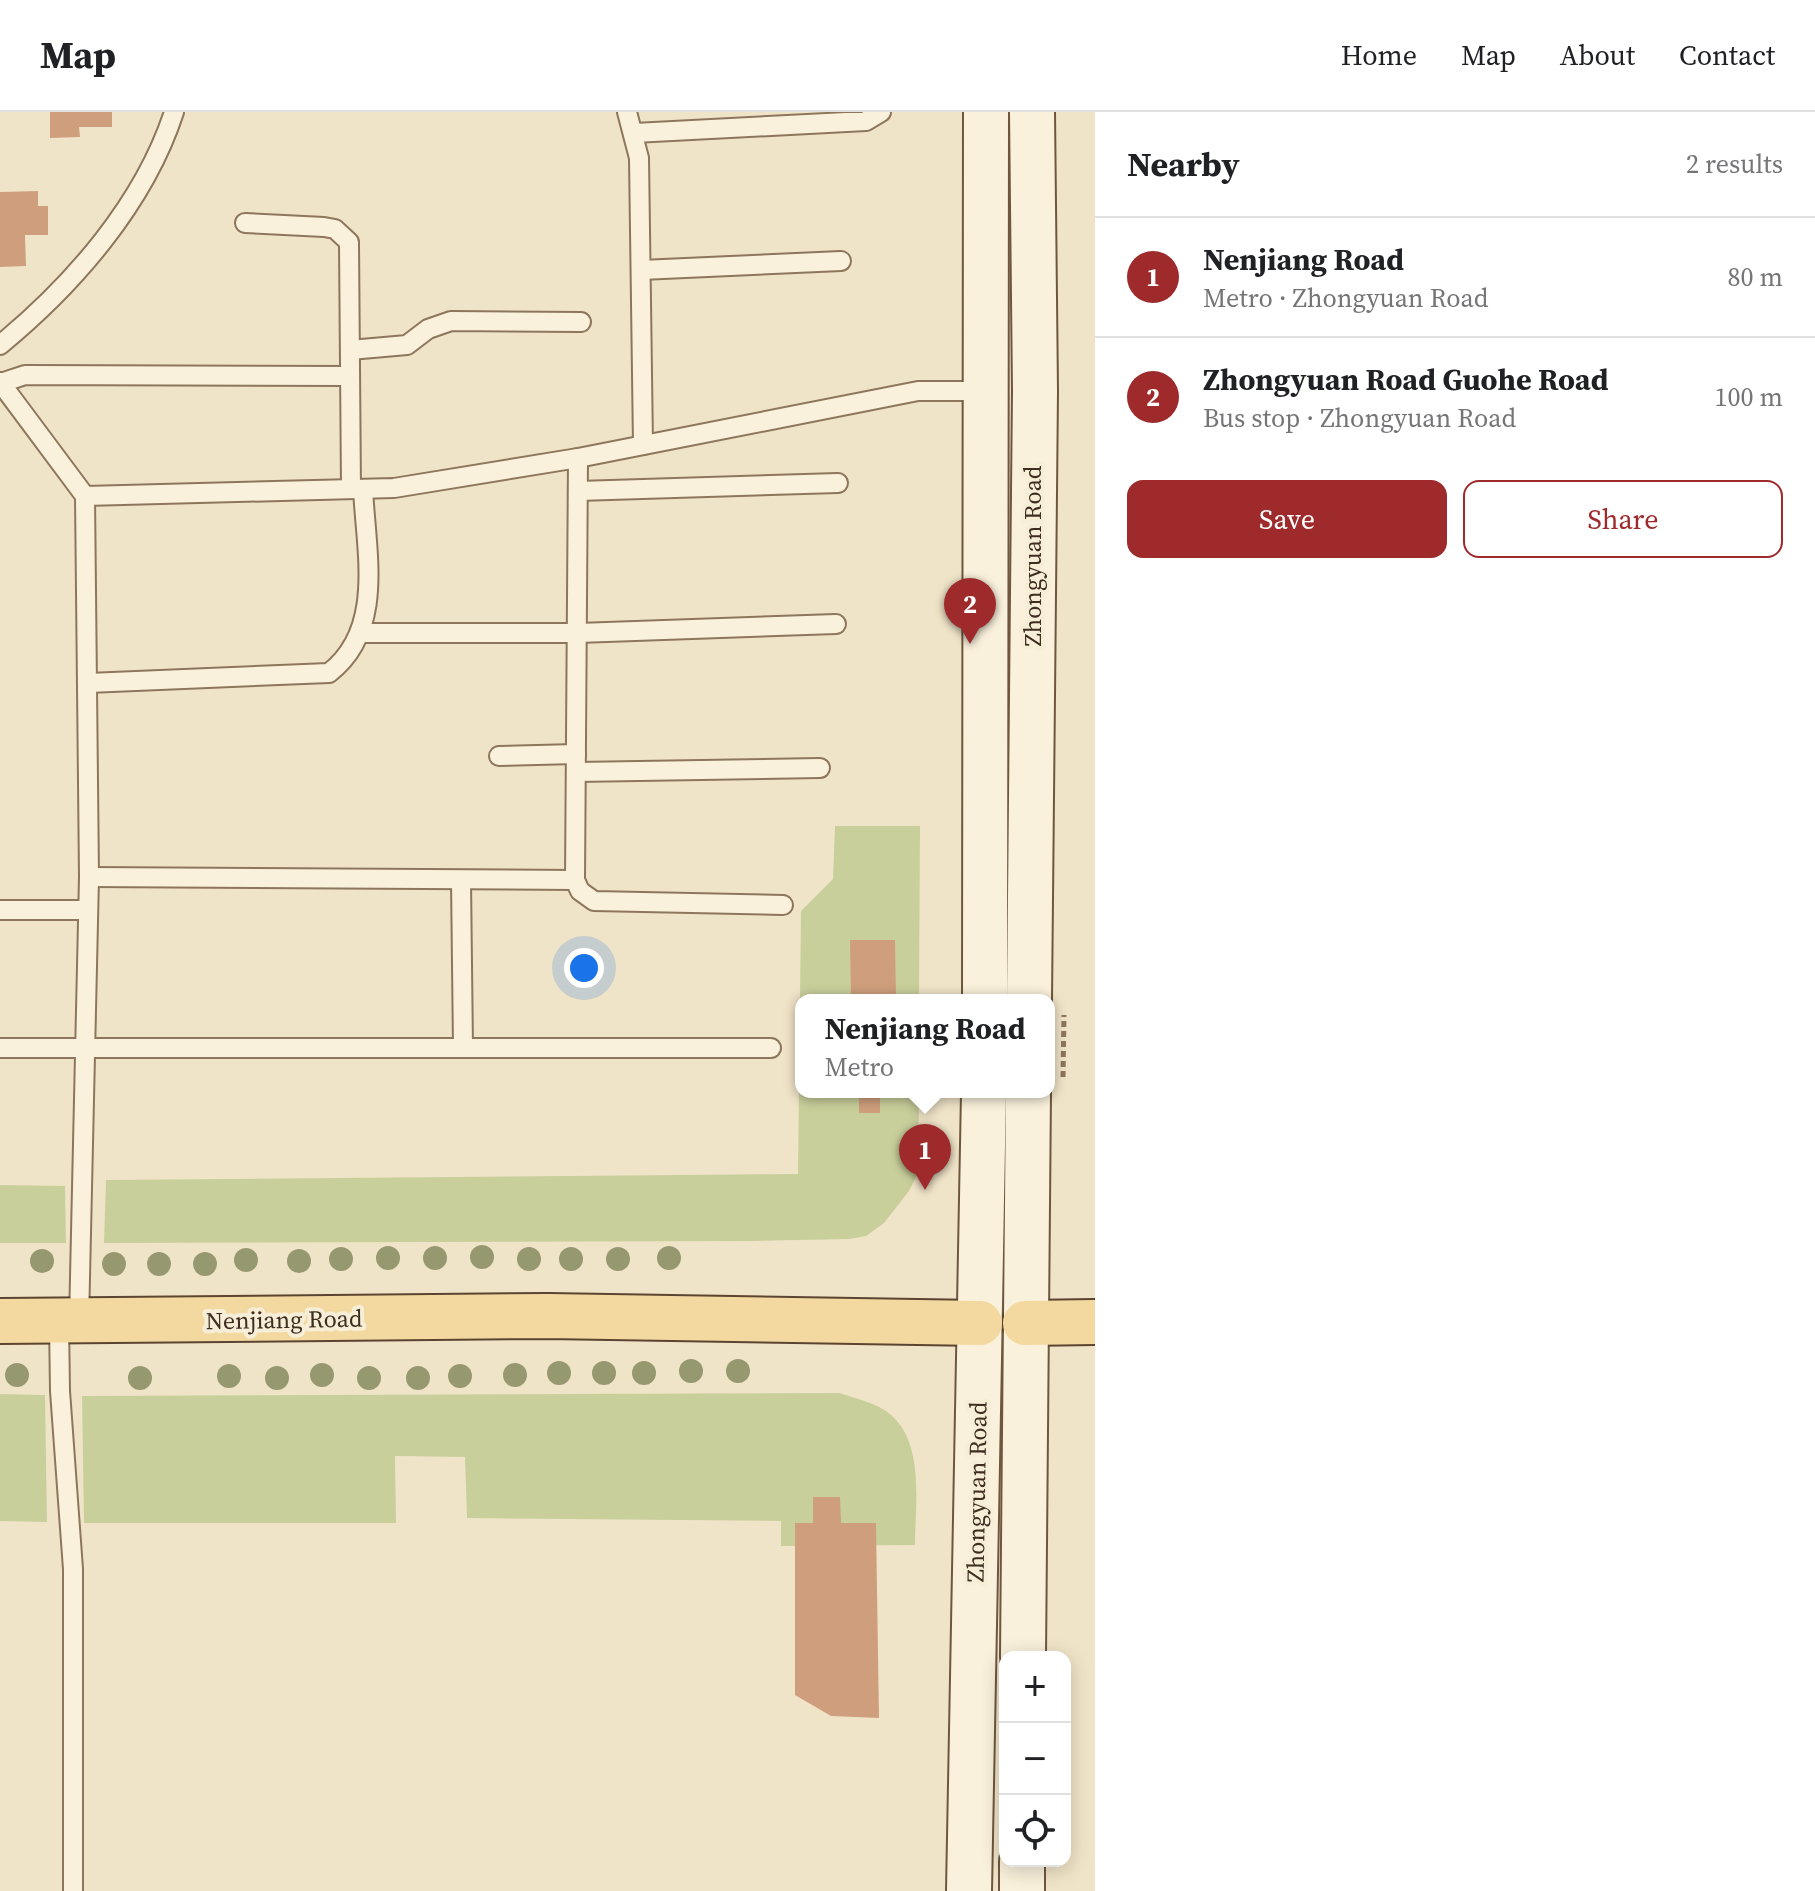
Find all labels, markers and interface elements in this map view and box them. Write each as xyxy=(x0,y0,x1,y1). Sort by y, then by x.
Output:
text: Map xyxy=(40,29,116,81)
text: Home xyxy=(1341,36,1417,74)
text: Map xyxy=(1461,36,1516,74)
text: About xyxy=(1560,36,1635,74)
text: Contact xyxy=(1679,36,1775,74)
text: Nearby xyxy=(1127,141,1240,187)
text: 2 results xyxy=(1686,146,1783,182)
text: Nenjiang Road xyxy=(1203,239,1404,280)
text: 1 xyxy=(1146,259,1160,295)
text: 80 m xyxy=(1728,259,1783,295)
text: Metro · Zhongyuan Road xyxy=(1203,280,1489,316)
text: Zhongyuan Road Guohe Road xyxy=(1203,359,1608,400)
text: 2 xyxy=(1146,379,1160,415)
text: 100 m xyxy=(1715,379,1783,415)
text: Bus stop · Zhongyuan Road xyxy=(1203,400,1516,436)
street label: Zhongyuan Road xyxy=(1016,465,1049,646)
button: Save xyxy=(1127,480,1447,558)
button: Share xyxy=(1463,480,1783,558)
pin: 2 xyxy=(944,578,996,644)
your location xyxy=(564,948,604,988)
popup xyxy=(795,994,1055,1098)
text: Nenjiang Road xyxy=(824,1008,1026,1049)
text: Metro xyxy=(824,1049,894,1085)
pin: 1 xyxy=(899,1124,951,1190)
street label: Nenjiang Road xyxy=(205,1302,363,1337)
street label: Zhongyuan Road xyxy=(958,1401,995,1583)
map controls xyxy=(999,1651,1071,1867)
button: + xyxy=(999,1651,1071,1723)
button: − xyxy=(999,1723,1071,1795)
button: locate xyxy=(999,1795,1071,1867)

